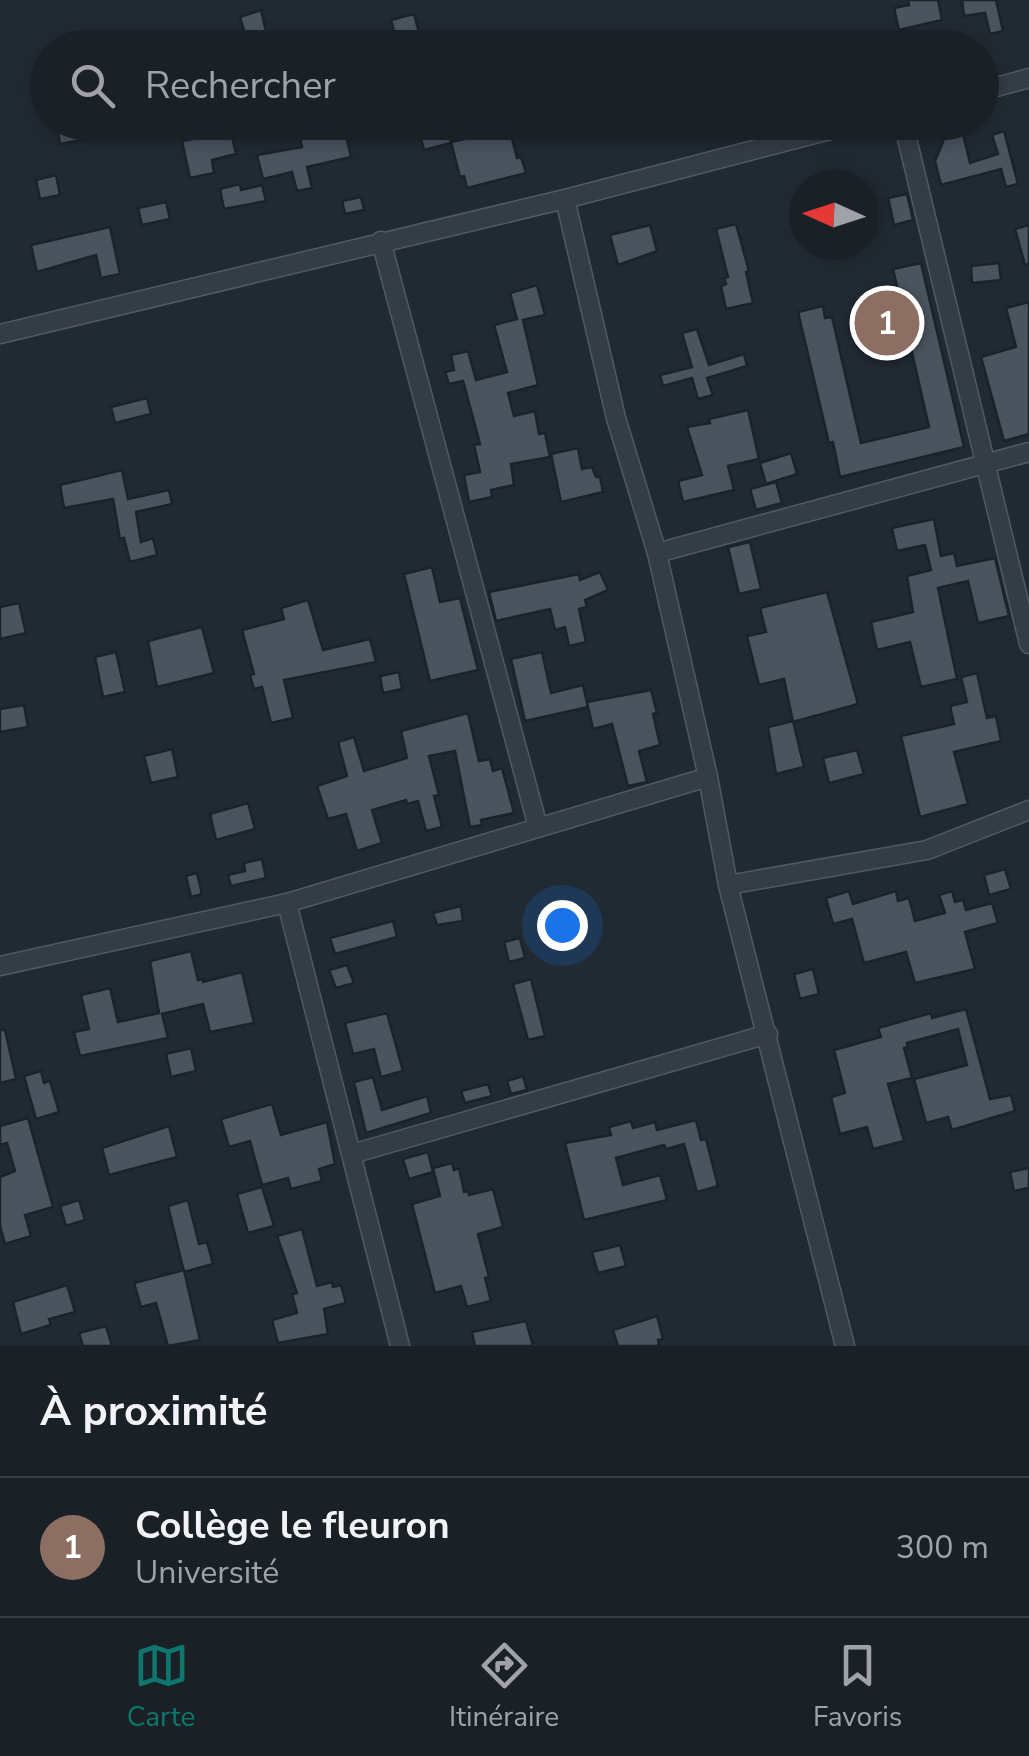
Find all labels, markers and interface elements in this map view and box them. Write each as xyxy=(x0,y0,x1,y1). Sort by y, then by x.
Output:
search box xyxy=(30,30,999,140)
icon: search xyxy=(65,58,120,113)
text: Rechercher xyxy=(145,60,336,111)
north arrow xyxy=(789,170,879,260)
pin: 1 xyxy=(854,286,920,360)
your location xyxy=(537,900,588,951)
text: À proximité xyxy=(40,1383,267,1440)
text: Collège le fleuron xyxy=(135,1500,450,1551)
text: 1 xyxy=(63,1526,82,1569)
text: 300 m xyxy=(896,1526,989,1569)
text: Université xyxy=(135,1551,279,1594)
tab: Carte xyxy=(127,1638,195,1736)
tab: Itinéraire xyxy=(449,1638,559,1736)
tab: Favoris xyxy=(813,1638,902,1736)

